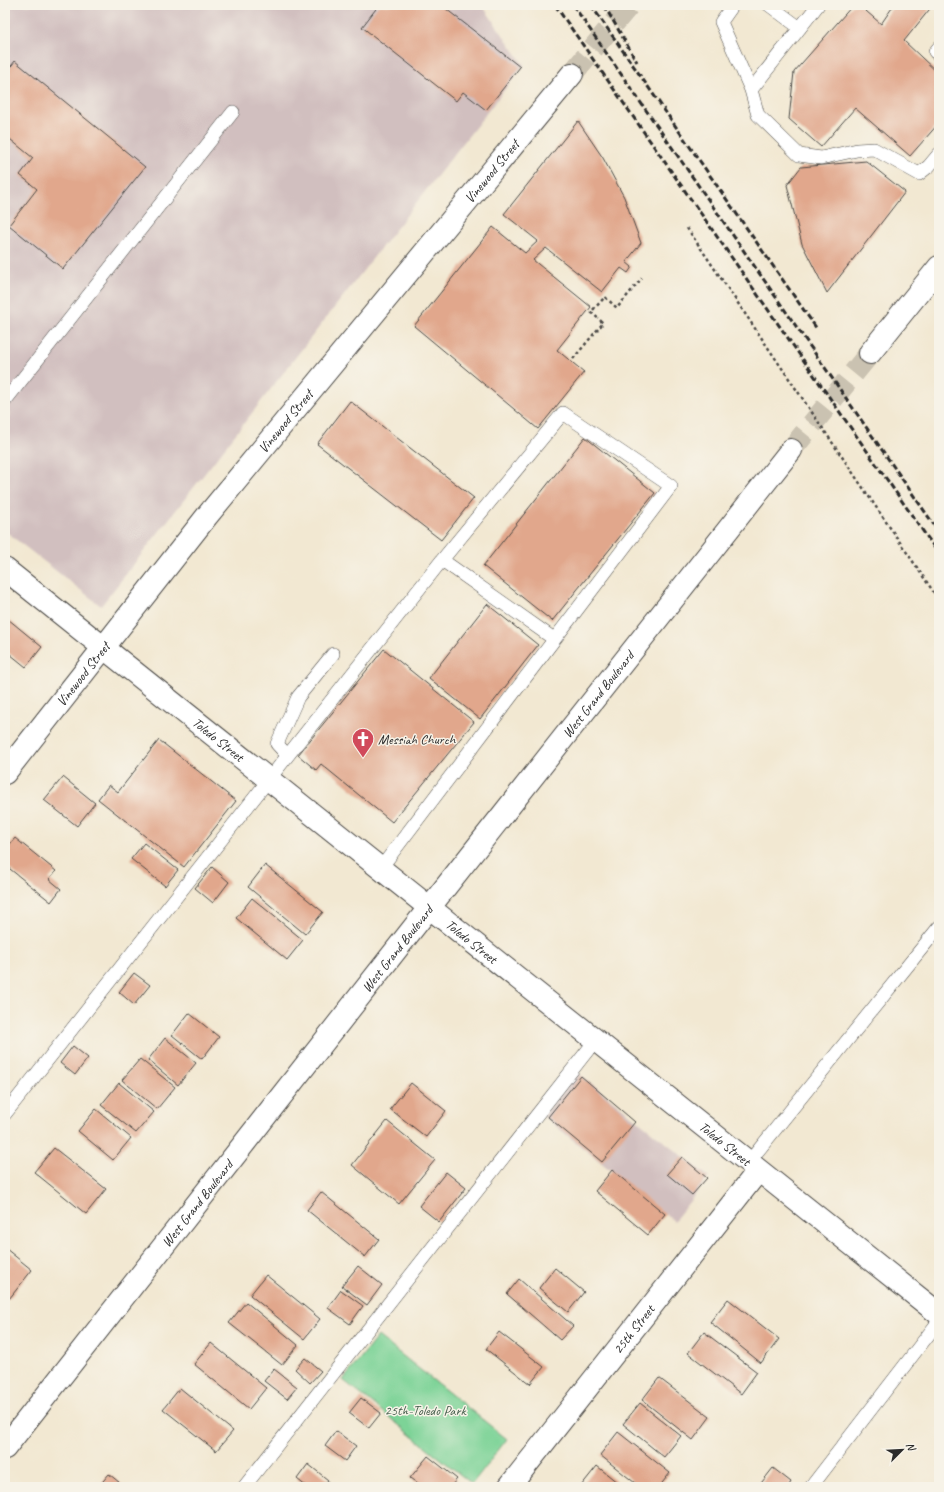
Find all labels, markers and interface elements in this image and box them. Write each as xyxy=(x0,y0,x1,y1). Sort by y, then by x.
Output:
street label: Vinewood Street xyxy=(461,135,525,207)
street label: Vinewood Street xyxy=(255,384,318,456)
street label: Vinewood Street xyxy=(53,637,115,710)
street label: West Grand Boulevard xyxy=(559,646,639,741)
street label: Toledo Street xyxy=(189,714,248,766)
church icon: Messiah Church xyxy=(350,726,376,759)
place label: Messiah Church xyxy=(378,731,457,748)
street label: West Grand Boulevard xyxy=(358,900,438,996)
street label: Toledo Street xyxy=(442,916,502,968)
street label: Toledo Street xyxy=(695,1118,755,1170)
street label: West Grand Boulevard xyxy=(158,1155,238,1251)
street label: 25th Street xyxy=(609,1301,659,1357)
park label: 25th-Toledo Park xyxy=(384,1402,467,1419)
north arrow xyxy=(882,1430,922,1470)
text: N xyxy=(903,1440,920,1454)

